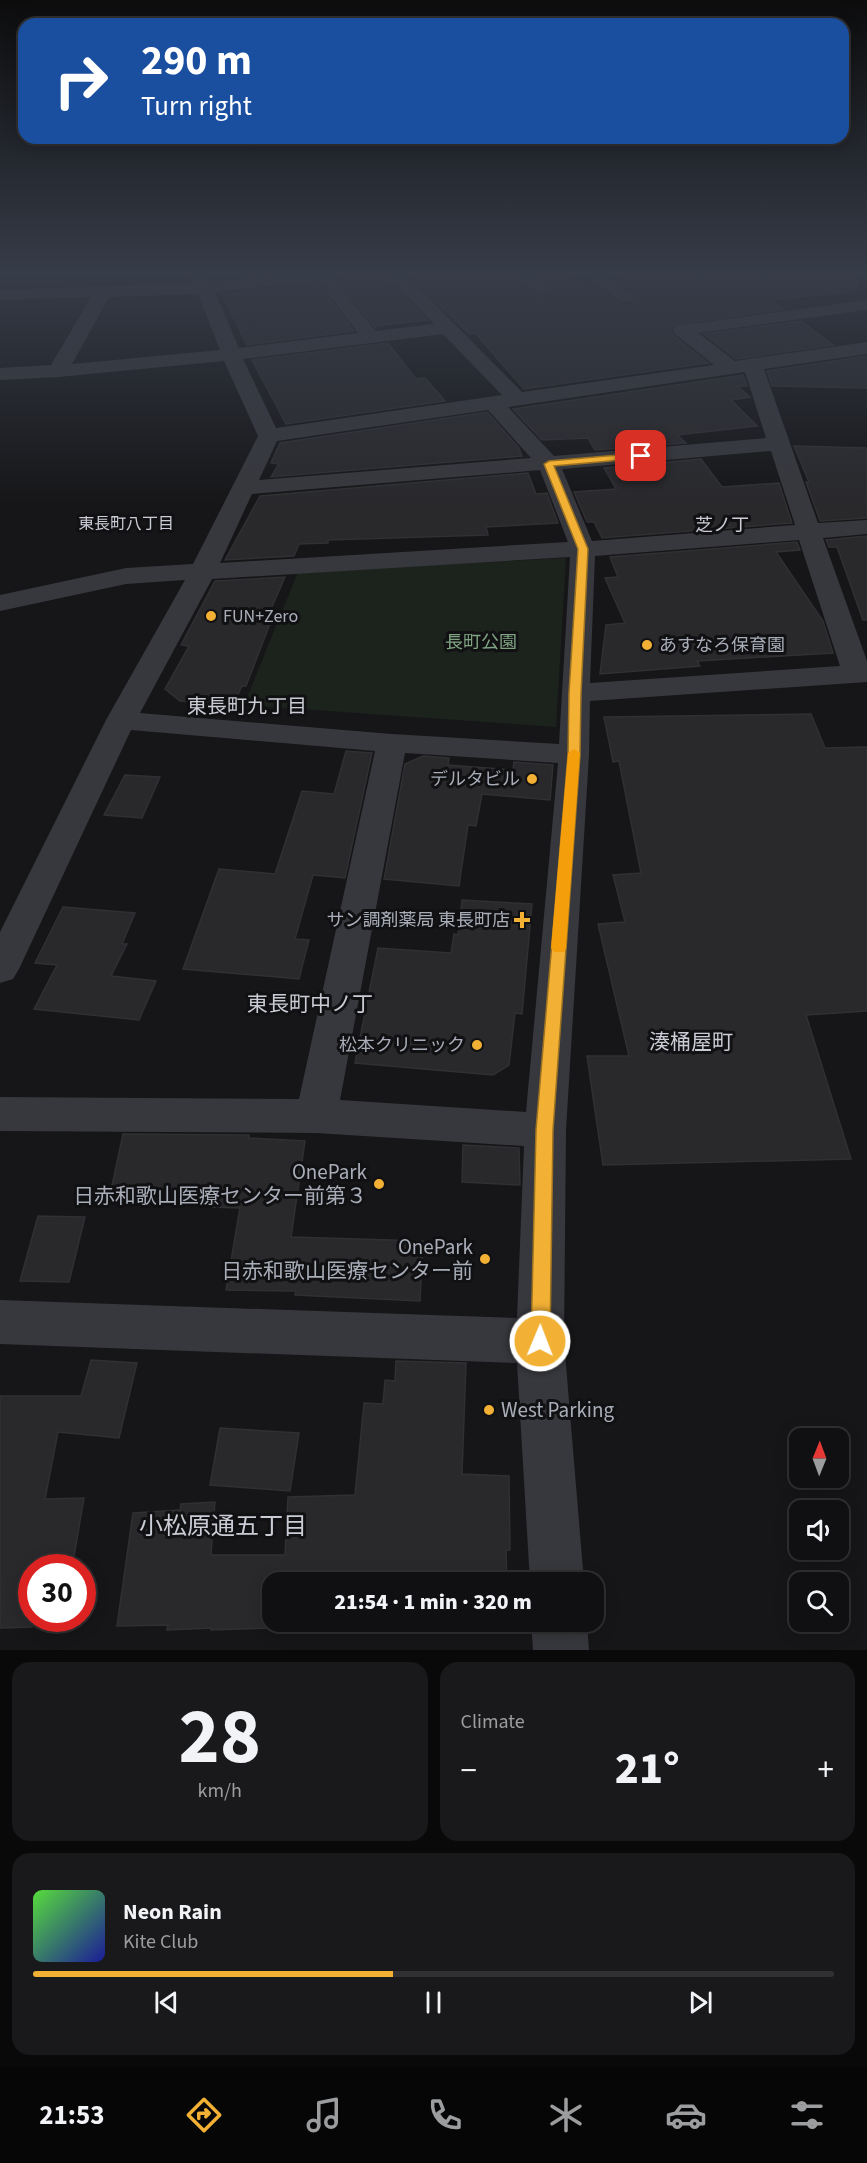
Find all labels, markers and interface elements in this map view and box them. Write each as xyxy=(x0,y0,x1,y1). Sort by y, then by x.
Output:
text: 290 m xyxy=(141,31,252,91)
icon: right xyxy=(42,42,120,120)
text: Turn right xyxy=(141,87,252,126)
pin xyxy=(615,430,666,481)
icon: arrive xyxy=(624,439,657,472)
district label: 東長町八丁目 xyxy=(78,513,174,535)
district label: 芝ノ丁 xyxy=(695,513,749,538)
place label: FUN+Zero xyxy=(223,604,298,629)
marker: FUN+Zero xyxy=(204,609,218,623)
park label: 長町公園 xyxy=(445,630,517,655)
place label: あすなろ保育園 xyxy=(659,633,785,658)
marker: あすなろ保育園 xyxy=(640,638,654,652)
district label: 東長町九丁目 xyxy=(187,693,307,721)
place label: デルタビル xyxy=(430,767,520,792)
marker: デルタビル xyxy=(525,772,539,786)
place label: サン調剤薬局 東長町店 xyxy=(326,908,510,933)
marker: サン調剤薬局 東長町店 xyxy=(515,913,529,927)
district label: 東長町中ノ丁 xyxy=(247,989,373,1019)
district label: 湊桶屋町 xyxy=(649,1027,733,1057)
place label: 松本クリニック xyxy=(339,1033,465,1058)
marker: 松本クリニック xyxy=(470,1038,484,1052)
place label: OnePark 日赤和歌山医療センター前第３ xyxy=(73,1157,368,1211)
marker: OnePark 日赤和歌山医療センター前第３ xyxy=(372,1177,386,1191)
place label: OnePark 日赤和歌山医療センター前 xyxy=(221,1232,474,1286)
marker: OnePark 日赤和歌山医療センター前 xyxy=(478,1252,492,1266)
position arrow xyxy=(508,1309,572,1373)
place label: West Parking xyxy=(501,1395,615,1425)
marker: West Parking xyxy=(482,1403,496,1417)
north arrow xyxy=(789,1428,849,1488)
map controls xyxy=(789,1428,849,1632)
button: sound xyxy=(789,1500,849,1560)
district label: 小松原通五丁目 xyxy=(139,1509,307,1544)
speed limit sign: 30 xyxy=(18,1554,96,1632)
button: search xyxy=(789,1572,849,1632)
text: 21:54 · 1 min · 320 m xyxy=(334,1586,532,1618)
text: 28 xyxy=(179,1682,261,1793)
text: Climate xyxy=(461,1708,525,1736)
text: 21° xyxy=(615,1737,680,1801)
text: − xyxy=(461,1747,477,1794)
text: + xyxy=(818,1747,834,1794)
text: km/h xyxy=(198,1777,242,1805)
text: Neon Rain xyxy=(123,1896,222,1928)
text: Kite Club xyxy=(123,1928,198,1956)
icon: previous xyxy=(150,1986,183,2019)
icon: pause xyxy=(417,1986,450,2019)
icon: next xyxy=(684,1986,717,2019)
icon: directions xyxy=(183,2094,225,2136)
icon: music xyxy=(303,2094,345,2136)
icon: phone xyxy=(424,2094,466,2136)
icon: climate xyxy=(545,2094,587,2136)
icon: car xyxy=(665,2094,707,2136)
icon: filters xyxy=(786,2094,828,2136)
text: 21:53 xyxy=(39,2096,104,2135)

